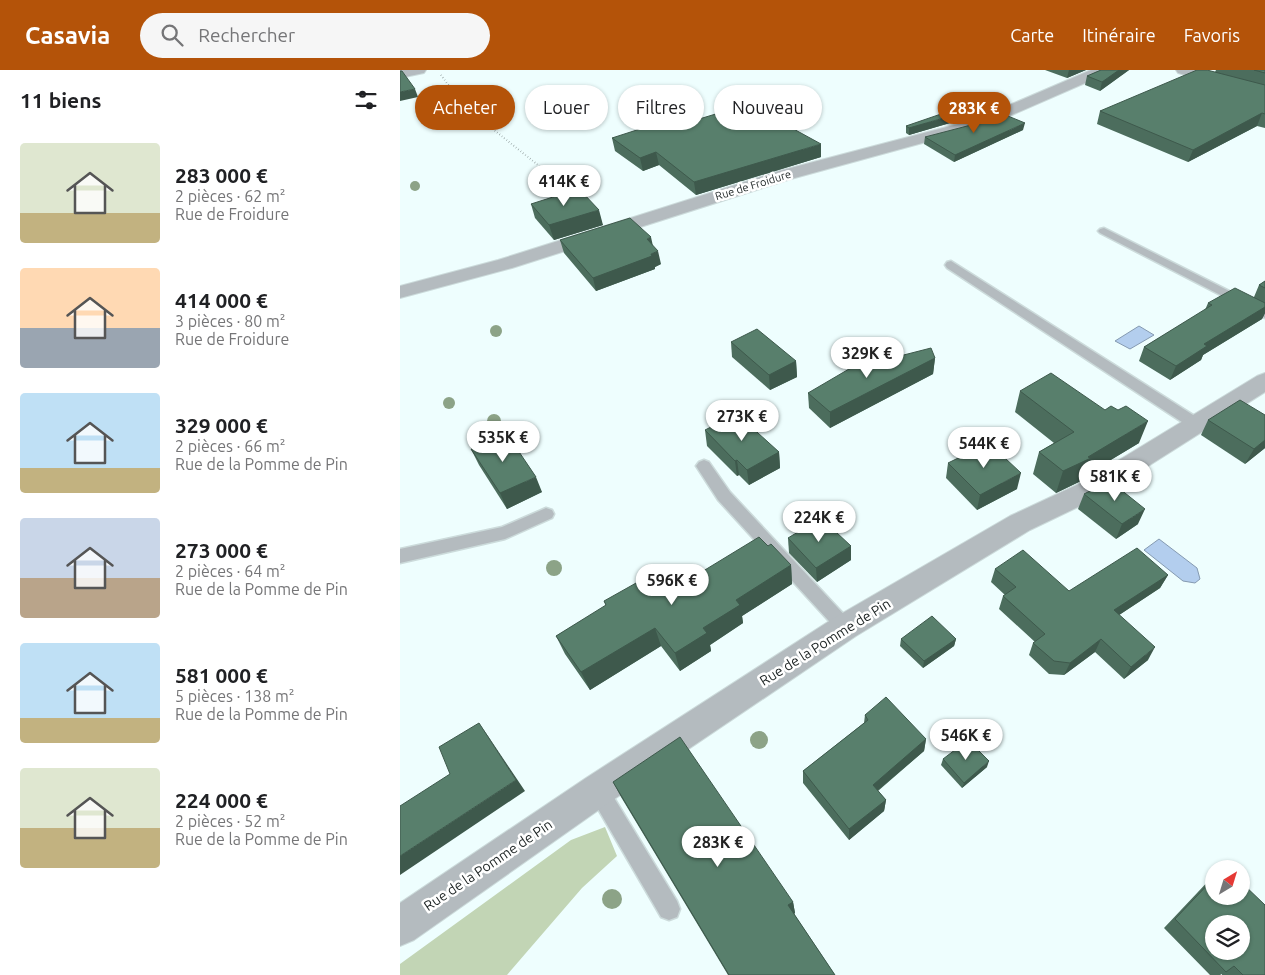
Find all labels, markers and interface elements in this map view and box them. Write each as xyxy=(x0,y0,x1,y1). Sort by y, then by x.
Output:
search box xyxy=(140,13,490,58)
icon: search xyxy=(158,21,186,49)
text: Casavia xyxy=(25,22,110,49)
text: Rechercher xyxy=(198,24,295,46)
text: Carte xyxy=(1010,25,1054,45)
text: Itinéraire xyxy=(1082,25,1156,45)
text: Favoris xyxy=(1184,25,1240,45)
chip: Acheter xyxy=(415,85,515,130)
chip: Louer xyxy=(525,85,608,130)
chip: Filtres xyxy=(618,85,704,130)
chip: Nouveau xyxy=(714,85,822,130)
icon: filters xyxy=(352,86,380,114)
text: 11 biens xyxy=(20,88,101,112)
pin: 283K € xyxy=(933,92,1015,134)
text: 283K € xyxy=(949,99,999,117)
icon: home xyxy=(60,163,120,223)
text: 283 000 € xyxy=(175,163,268,187)
pin: 414K € xyxy=(523,164,605,207)
street label: Rue de Froidure xyxy=(714,168,792,202)
text: 414K € xyxy=(539,172,589,190)
text: 2 pièces · 62 m² xyxy=(175,187,285,205)
text: Rue de Froidure xyxy=(175,205,289,223)
icon: home xyxy=(60,288,120,348)
text: 414 000 € xyxy=(175,288,268,312)
text: 3 pièces · 80 m² xyxy=(175,312,285,330)
text: Rue de Froidure xyxy=(175,330,289,348)
pin: 329K € xyxy=(826,336,908,379)
text: 329K € xyxy=(842,344,892,362)
pin: 273K € xyxy=(701,400,783,442)
text: 273K € xyxy=(717,407,767,425)
icon: home xyxy=(60,413,120,473)
text: 329 000 € xyxy=(175,413,268,437)
pin: 535K € xyxy=(462,420,544,463)
pin: 544K € xyxy=(943,426,1025,469)
text: 535K € xyxy=(478,428,528,446)
text: 544K € xyxy=(959,434,1009,452)
text: 2 pièces · 66 m² xyxy=(175,437,285,455)
text: Rue de la Pomme de Pin xyxy=(175,455,348,473)
pin: 581K € xyxy=(1074,460,1156,502)
text: 581K € xyxy=(1090,467,1140,485)
pin: 224K € xyxy=(778,500,860,543)
text: 224K € xyxy=(794,508,844,526)
icon: home xyxy=(60,538,120,598)
text: 273 000 € xyxy=(175,538,268,562)
text: 2 pièces · 64 m² xyxy=(175,562,285,580)
pin: 596K € xyxy=(631,564,713,606)
text: 596K € xyxy=(647,571,697,589)
text: Rue de la Pomme de Pin xyxy=(175,580,348,598)
street label: Rue de la Pomme de Pin xyxy=(757,595,893,689)
icon: home xyxy=(60,663,120,723)
text: 581 000 € xyxy=(175,663,268,687)
text: 5 pièces · 138 m² xyxy=(175,687,295,705)
text: Rue de la Pomme de Pin xyxy=(175,705,348,723)
pin: 546K € xyxy=(925,718,1007,761)
text: 546K € xyxy=(941,726,991,744)
icon: home xyxy=(60,788,120,848)
text: 224 000 € xyxy=(175,788,268,812)
text: 2 pièces · 52 m² xyxy=(175,812,285,830)
street label: Rue de la Pomme de Pin xyxy=(421,816,555,914)
pin: 283K € xyxy=(677,826,759,868)
text: Rue de la Pomme de Pin xyxy=(175,830,348,848)
text: 283K € xyxy=(693,833,743,851)
north arrow xyxy=(1205,860,1250,905)
map controls xyxy=(1205,860,1250,960)
button: layers xyxy=(1205,915,1250,960)

